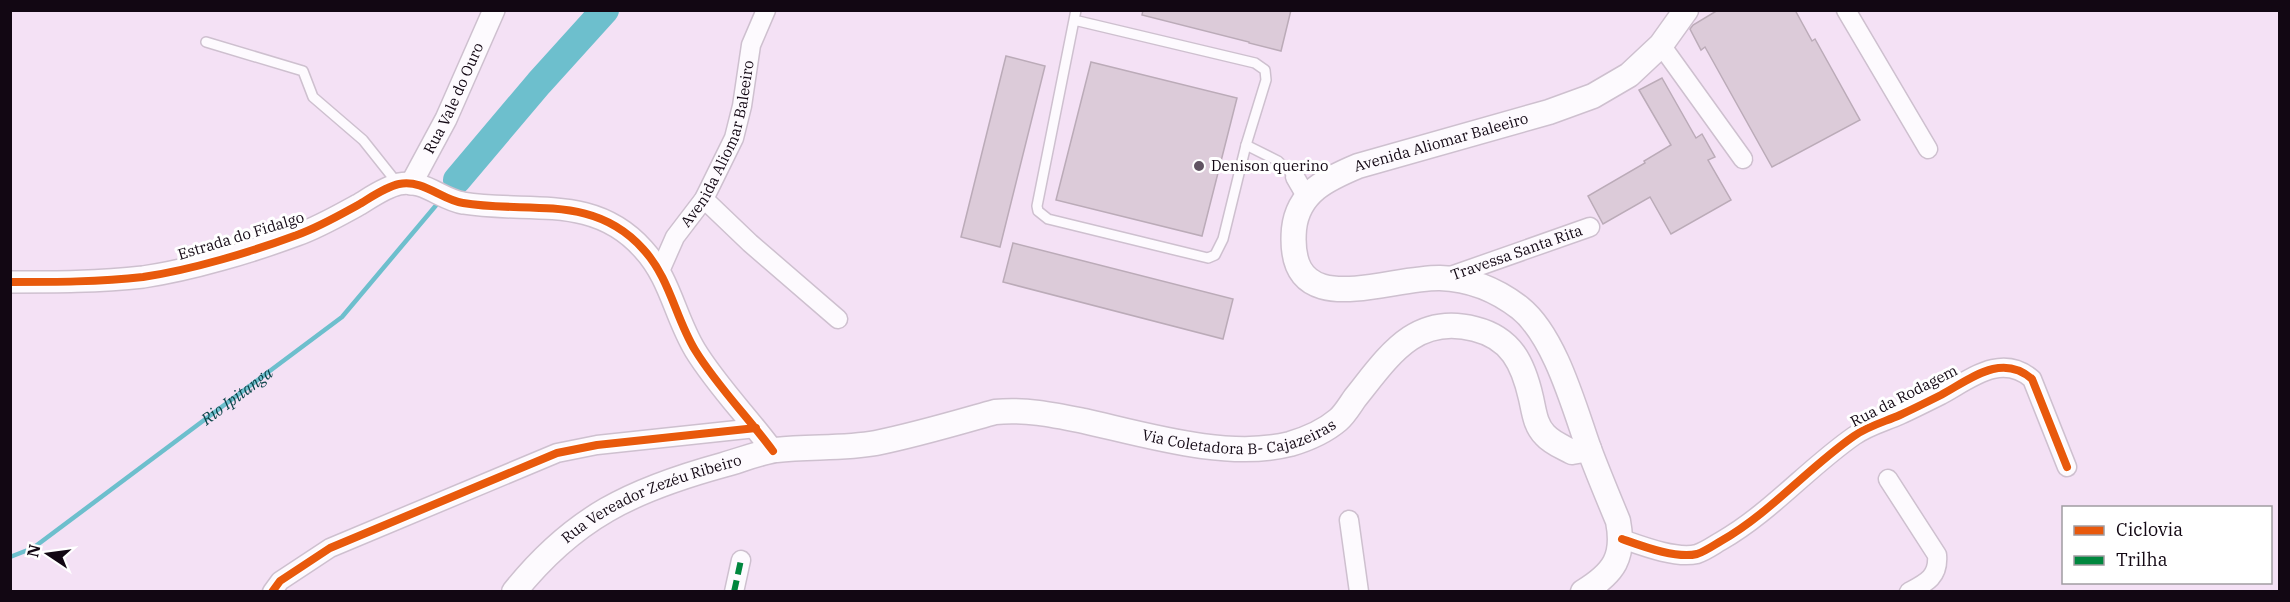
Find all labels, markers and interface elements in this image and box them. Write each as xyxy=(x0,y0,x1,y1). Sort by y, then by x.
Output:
street label: Rua Vale do Ouro xyxy=(419,40,487,157)
street label: Avenida Aliomar Baleeiro xyxy=(676,59,758,231)
street label: Avenida Aliomar Baleeiro xyxy=(1352,108,1530,176)
place label: Denison querino xyxy=(1211,156,1329,175)
marker: Denison querino xyxy=(1192,159,1206,173)
street label: Estrada do Fidalgo xyxy=(175,207,306,264)
street label: Travessa Santa Rita xyxy=(1448,220,1585,284)
street label: Rua da Rodagem xyxy=(1847,360,1961,431)
water label: Rio Ipitanga xyxy=(196,362,277,430)
street label: Via Coletadora B- Cajazeiras xyxy=(1140,415,1340,458)
street label: Rua Vereador Zezéu Ribeiro xyxy=(557,450,744,547)
legend xyxy=(2062,506,2272,584)
text: Ciclovia xyxy=(2116,518,2183,541)
north arrow xyxy=(18,524,78,584)
text: N xyxy=(22,542,45,559)
text: Trilha xyxy=(2116,548,2168,571)

